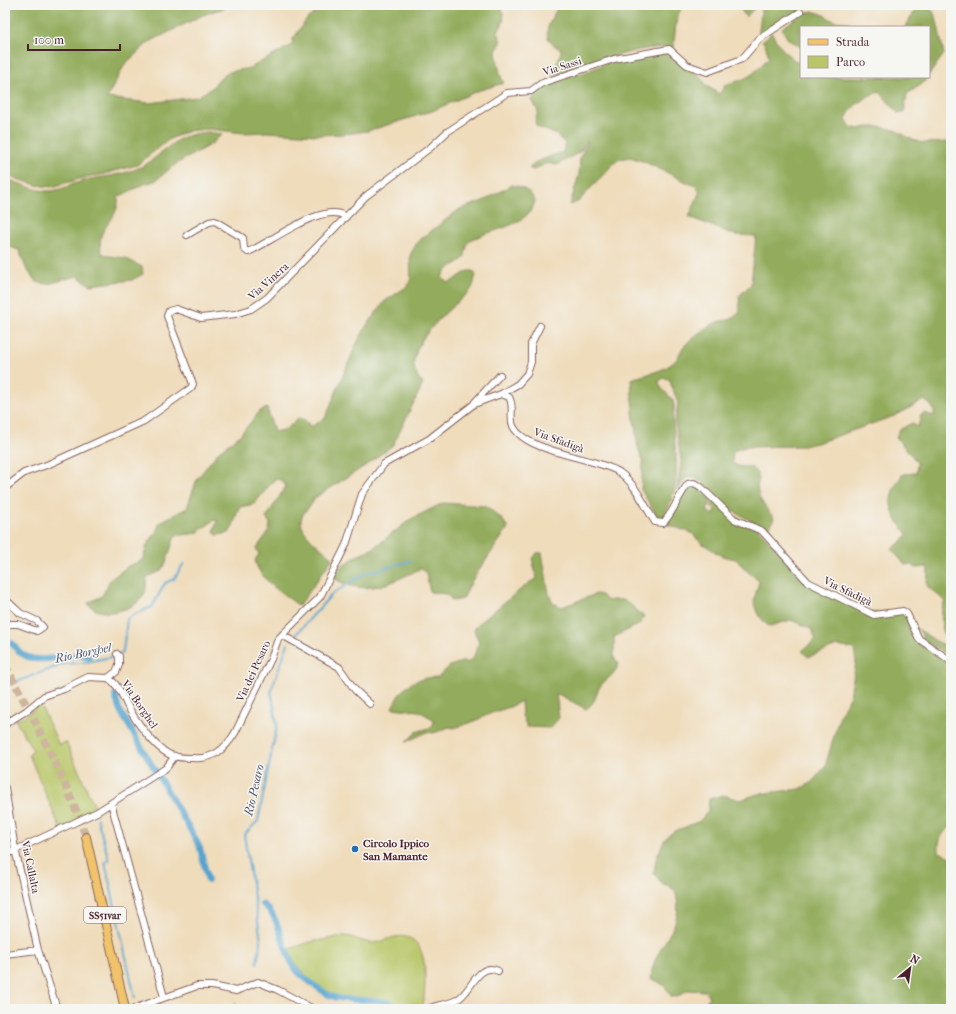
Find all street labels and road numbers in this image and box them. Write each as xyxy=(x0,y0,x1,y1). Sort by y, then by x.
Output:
street label: Via Sassi xyxy=(540,54,584,79)
street label: Via Vinera xyxy=(245,259,292,304)
street label: Via Sfadigà xyxy=(531,425,587,456)
street label: Via Sfadigà xyxy=(820,574,875,609)
street label: Via dei Pesaro xyxy=(233,638,273,705)
street label: Via Borghel xyxy=(118,677,161,731)
street label: Via Callalta xyxy=(18,839,43,896)
road number: SS51var xyxy=(84,907,126,923)

